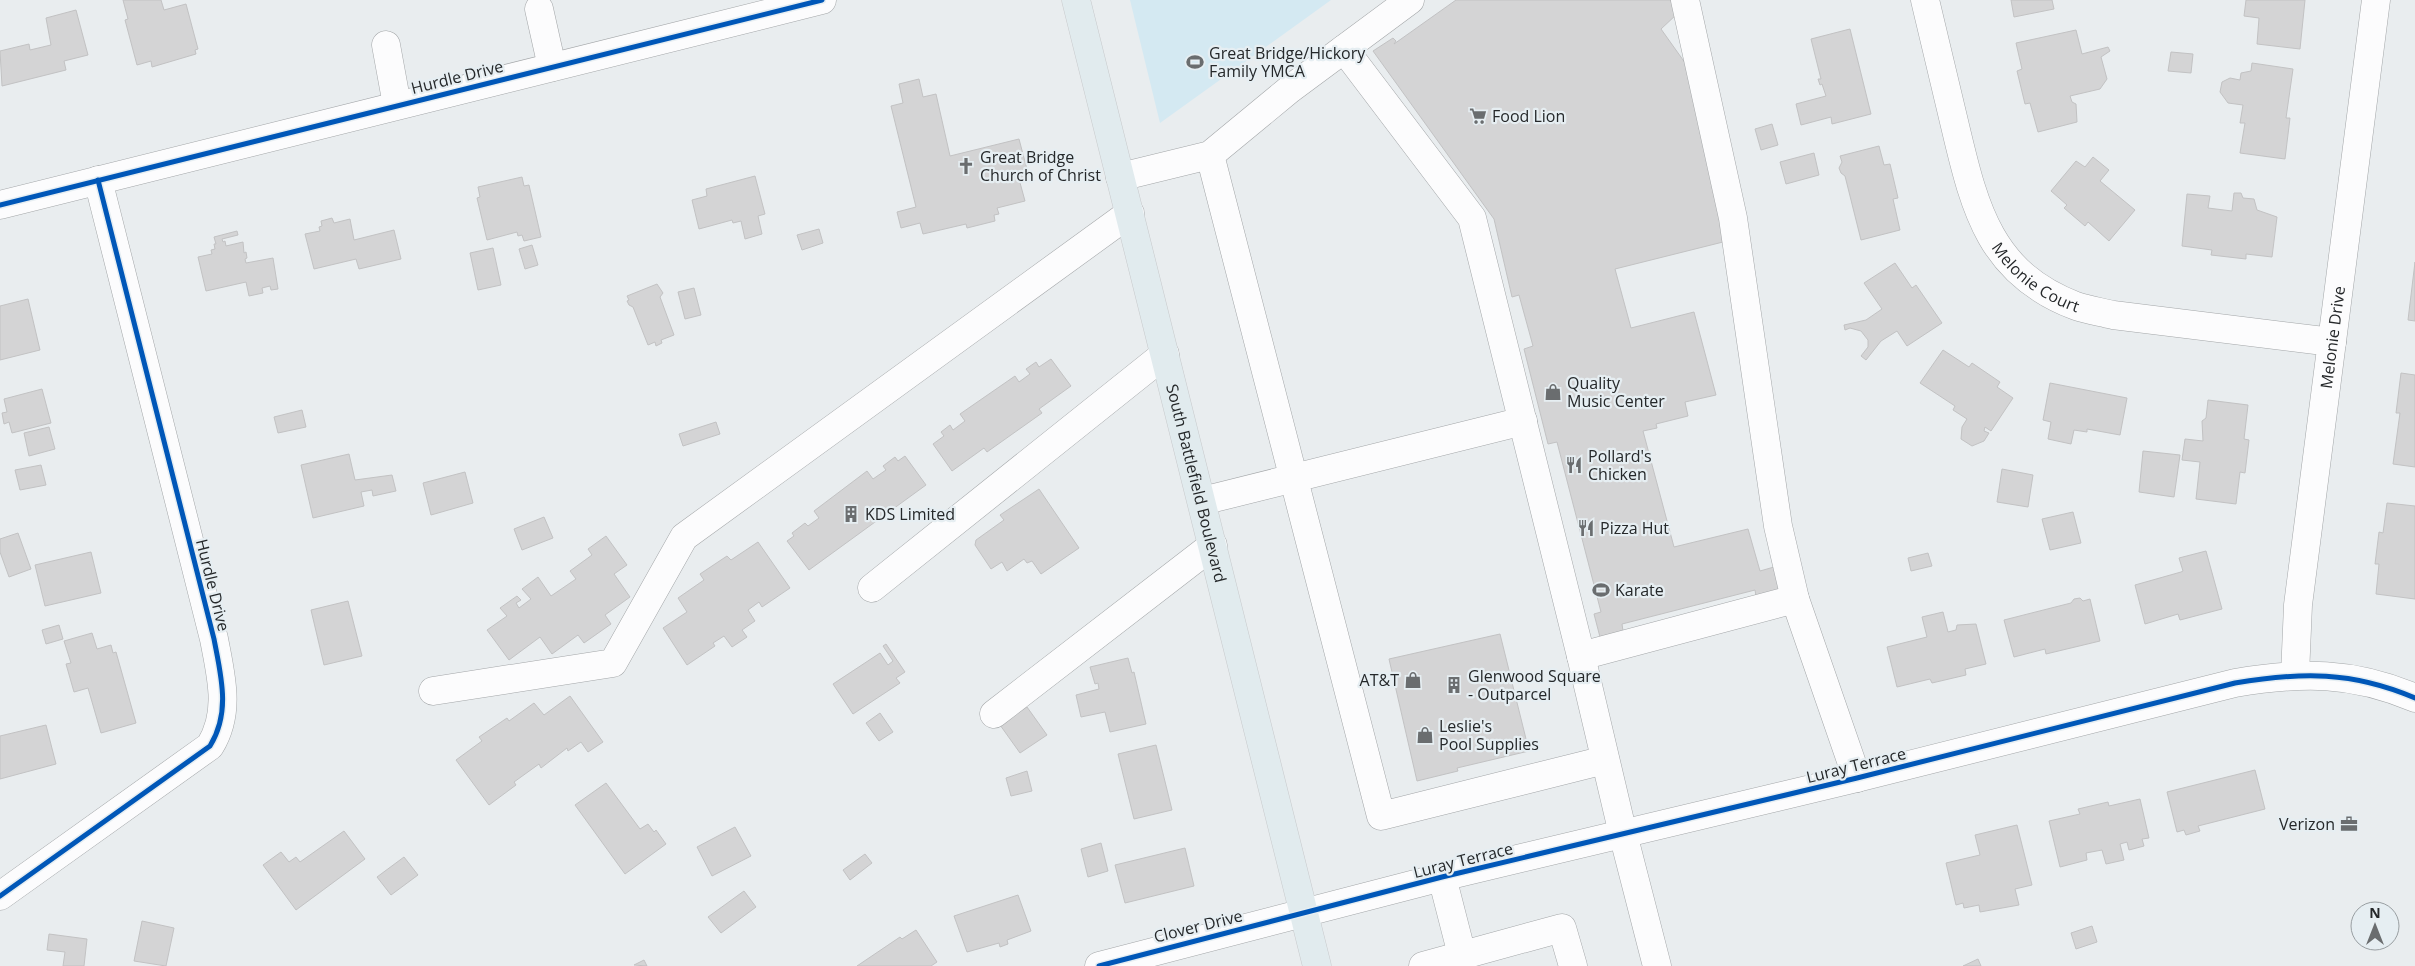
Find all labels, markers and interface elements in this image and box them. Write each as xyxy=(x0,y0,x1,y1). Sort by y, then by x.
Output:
place label: Great Bridge/Hickory Family YMCA xyxy=(1209,42,1366,82)
sports icon: Great Bridge/Hickory Family YMCA xyxy=(1185,52,1205,72)
street label: Hurdle Drive xyxy=(409,55,505,99)
place label: Food Lion xyxy=(1492,105,1565,127)
supermarket icon: Food Lion xyxy=(1468,106,1488,126)
place label: Great Bridge Church of Christ xyxy=(980,146,1101,186)
church icon: Great Bridge Church of Christ xyxy=(956,156,976,176)
street label: Melonie Court xyxy=(1987,238,2082,317)
street label: Melonie Drive xyxy=(2315,285,2350,390)
place label: Quality Music Center xyxy=(1567,372,1665,412)
street label: South Battlefield Boulevard xyxy=(1161,382,1232,585)
shop icon: Quality Music Center xyxy=(1543,382,1563,402)
place label: Pollard's Chicken xyxy=(1588,445,1652,485)
restaurant icon: Pollard's Chicken xyxy=(1564,455,1584,475)
place label: KDS Limited xyxy=(865,503,955,525)
building icon: KDS Limited xyxy=(841,504,861,524)
place label: Pizza Hut xyxy=(1600,517,1669,539)
restaurant icon: Pizza Hut xyxy=(1576,518,1596,538)
street label: Hurdle Drive xyxy=(191,537,235,633)
place label: Karate xyxy=(1615,579,1664,601)
sports icon: Karate xyxy=(1591,580,1611,600)
place label: Glenwood Square - Outparcel xyxy=(1468,665,1601,705)
place label: AT&T xyxy=(1360,669,1399,691)
shop icon: AT&T xyxy=(1403,670,1423,690)
building icon: Glenwood Square - Outparcel xyxy=(1444,675,1464,695)
place label: Leslie's Pool Supplies xyxy=(1439,715,1539,755)
shop icon: Leslie's Pool Supplies xyxy=(1415,725,1435,745)
street label: Luray Terrace xyxy=(1804,742,1908,788)
place label: Verizon xyxy=(2279,813,2335,835)
office icon: Verizon xyxy=(2339,814,2359,834)
street label: Luray Terrace xyxy=(1411,837,1515,883)
north arrow xyxy=(2350,901,2400,951)
text: N xyxy=(2369,903,2381,922)
street label: Clover Drive xyxy=(1151,904,1245,948)

